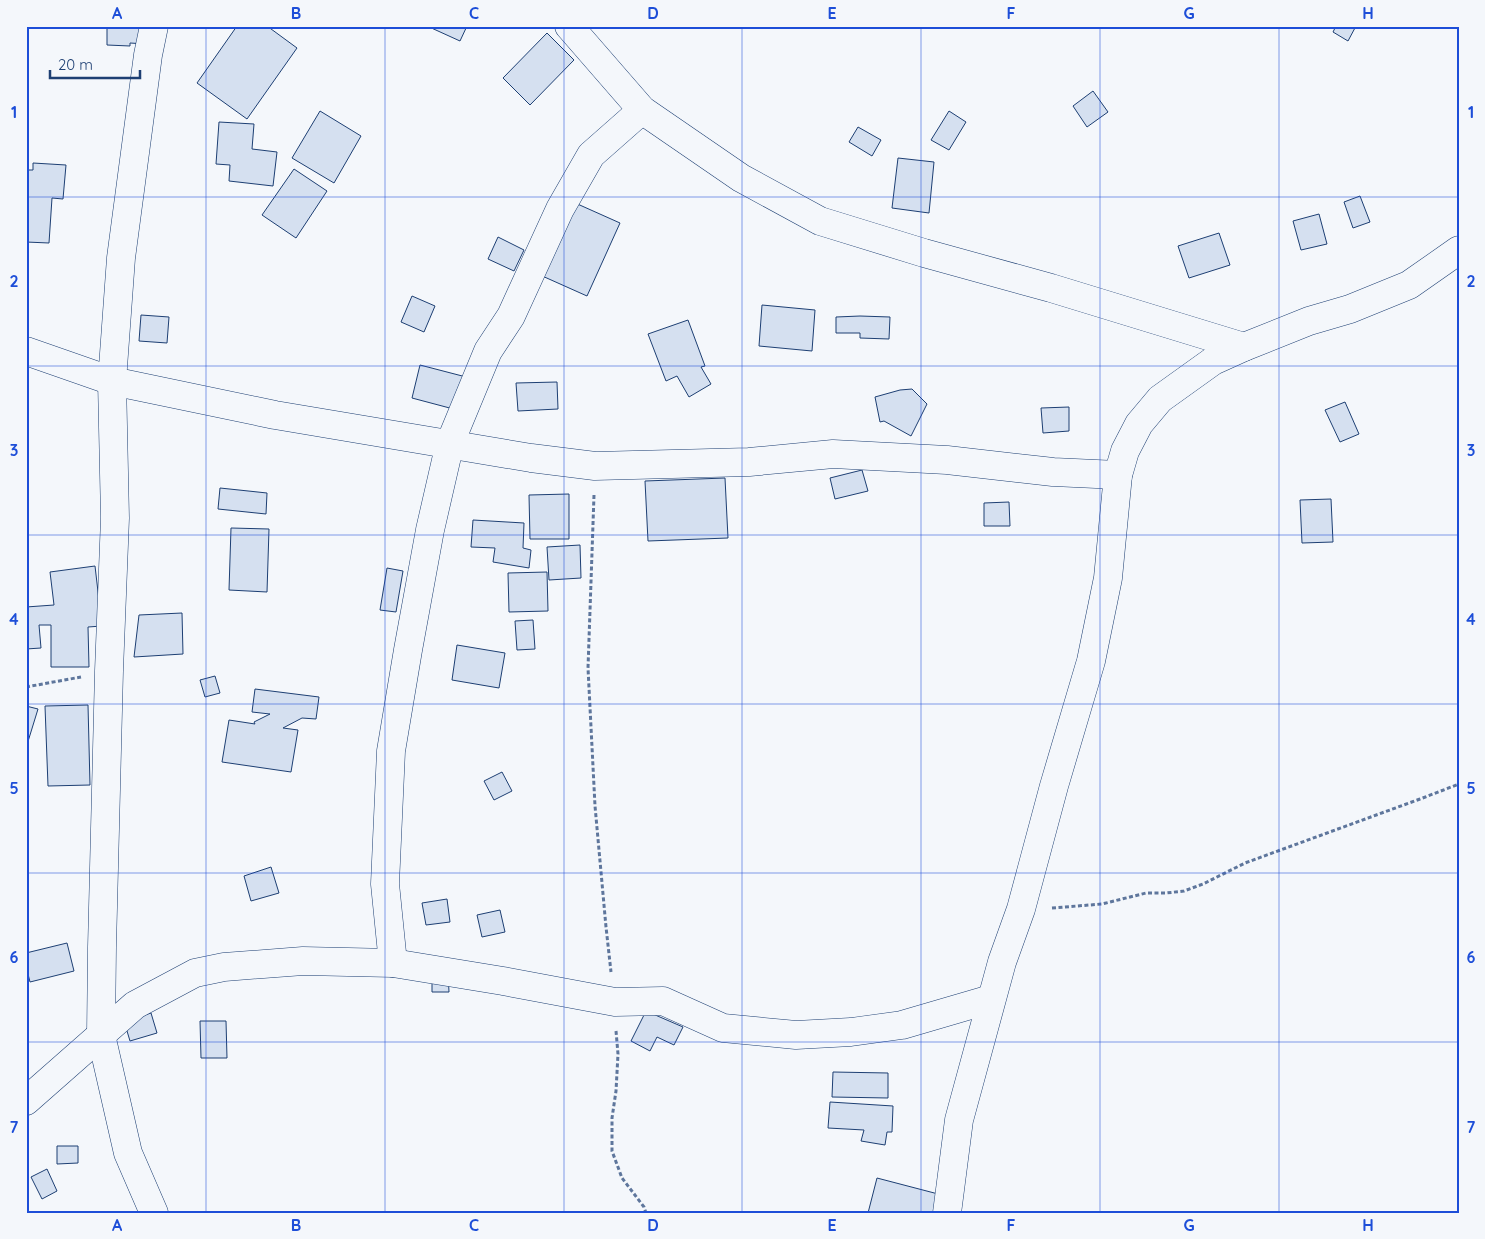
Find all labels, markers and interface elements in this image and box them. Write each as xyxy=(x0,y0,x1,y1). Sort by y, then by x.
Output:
text: A xyxy=(112,3,123,23)
text: B xyxy=(291,3,301,23)
text: C xyxy=(469,3,479,23)
text: D xyxy=(647,3,659,23)
text: E xyxy=(827,3,837,23)
text: F xyxy=(1007,3,1016,23)
text: G xyxy=(1183,3,1195,23)
text: H xyxy=(1362,3,1374,23)
scale bar xyxy=(50,48,140,80)
text: 20 m xyxy=(58,55,93,74)
text: 1 xyxy=(11,102,17,122)
text: 1 xyxy=(1468,102,1474,122)
text: 2 xyxy=(9,271,19,291)
text: 2 xyxy=(1466,271,1476,291)
text: 3 xyxy=(10,440,18,460)
text: 3 xyxy=(1467,440,1475,460)
text: 4 xyxy=(9,609,19,629)
text: 4 xyxy=(1466,609,1476,629)
text: 5 xyxy=(9,778,19,798)
text: 5 xyxy=(1466,778,1476,798)
text: 6 xyxy=(10,947,19,967)
text: 6 xyxy=(1467,947,1476,967)
text: 7 xyxy=(10,1117,19,1137)
text: 7 xyxy=(1467,1117,1476,1137)
text: A xyxy=(112,1215,123,1235)
text: B xyxy=(291,1215,301,1235)
text: C xyxy=(469,1215,479,1235)
text: D xyxy=(647,1215,659,1235)
text: E xyxy=(827,1215,837,1235)
text: F xyxy=(1007,1215,1016,1235)
text: G xyxy=(1183,1215,1195,1235)
text: H xyxy=(1362,1215,1374,1235)

